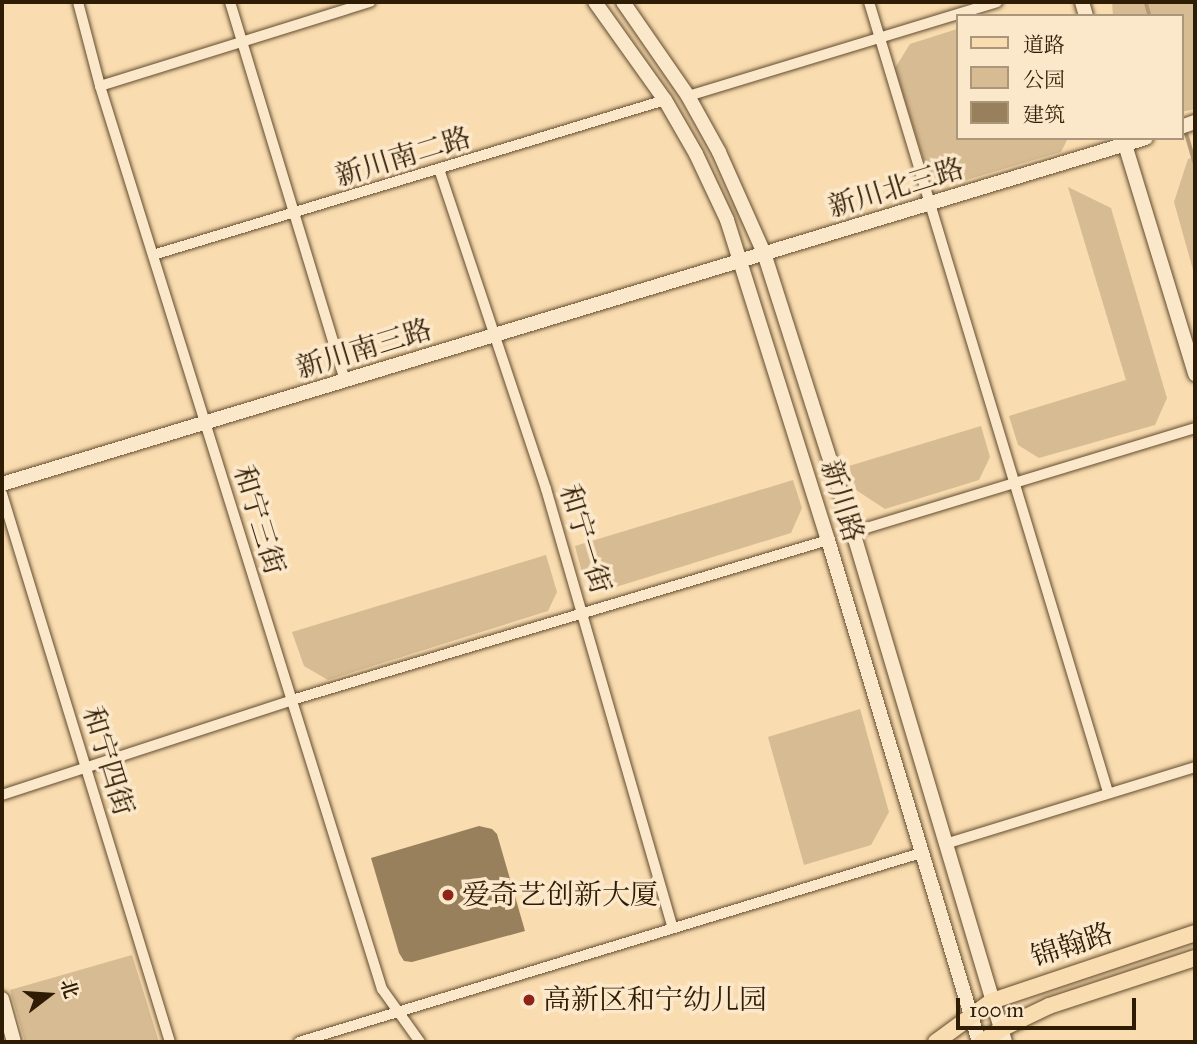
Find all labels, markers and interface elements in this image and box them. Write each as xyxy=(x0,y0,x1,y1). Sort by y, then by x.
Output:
legend xyxy=(956,14,1183,140)
text: 道路 xyxy=(1023,32,1065,58)
text: 公园 xyxy=(1023,67,1065,93)
text: 建筑 xyxy=(1023,102,1065,128)
street label: 新川南二路 xyxy=(331,120,475,194)
street label: 新川北三路 xyxy=(824,151,968,225)
street label: 新川南三路 xyxy=(292,312,436,386)
street label: 新川路 xyxy=(814,456,870,546)
street label: 和宁三街 xyxy=(227,462,291,578)
street label: 和宁一街 xyxy=(553,481,617,597)
street label: 和宁四街 xyxy=(76,703,140,819)
place label: 爱奇艺创新大厦 xyxy=(462,878,658,912)
marker: 爱奇艺创新大厦 xyxy=(440,887,456,903)
street label: 锦翰路 xyxy=(1027,916,1117,974)
north arrow xyxy=(14,960,84,1030)
text: 北 xyxy=(56,976,83,1001)
place label: 高新区和宁幼儿园 xyxy=(543,983,767,1017)
scale bar xyxy=(959,984,1139,1028)
marker: 高新区和宁幼儿园 xyxy=(521,992,537,1008)
text: 100 m xyxy=(969,997,1024,1023)

